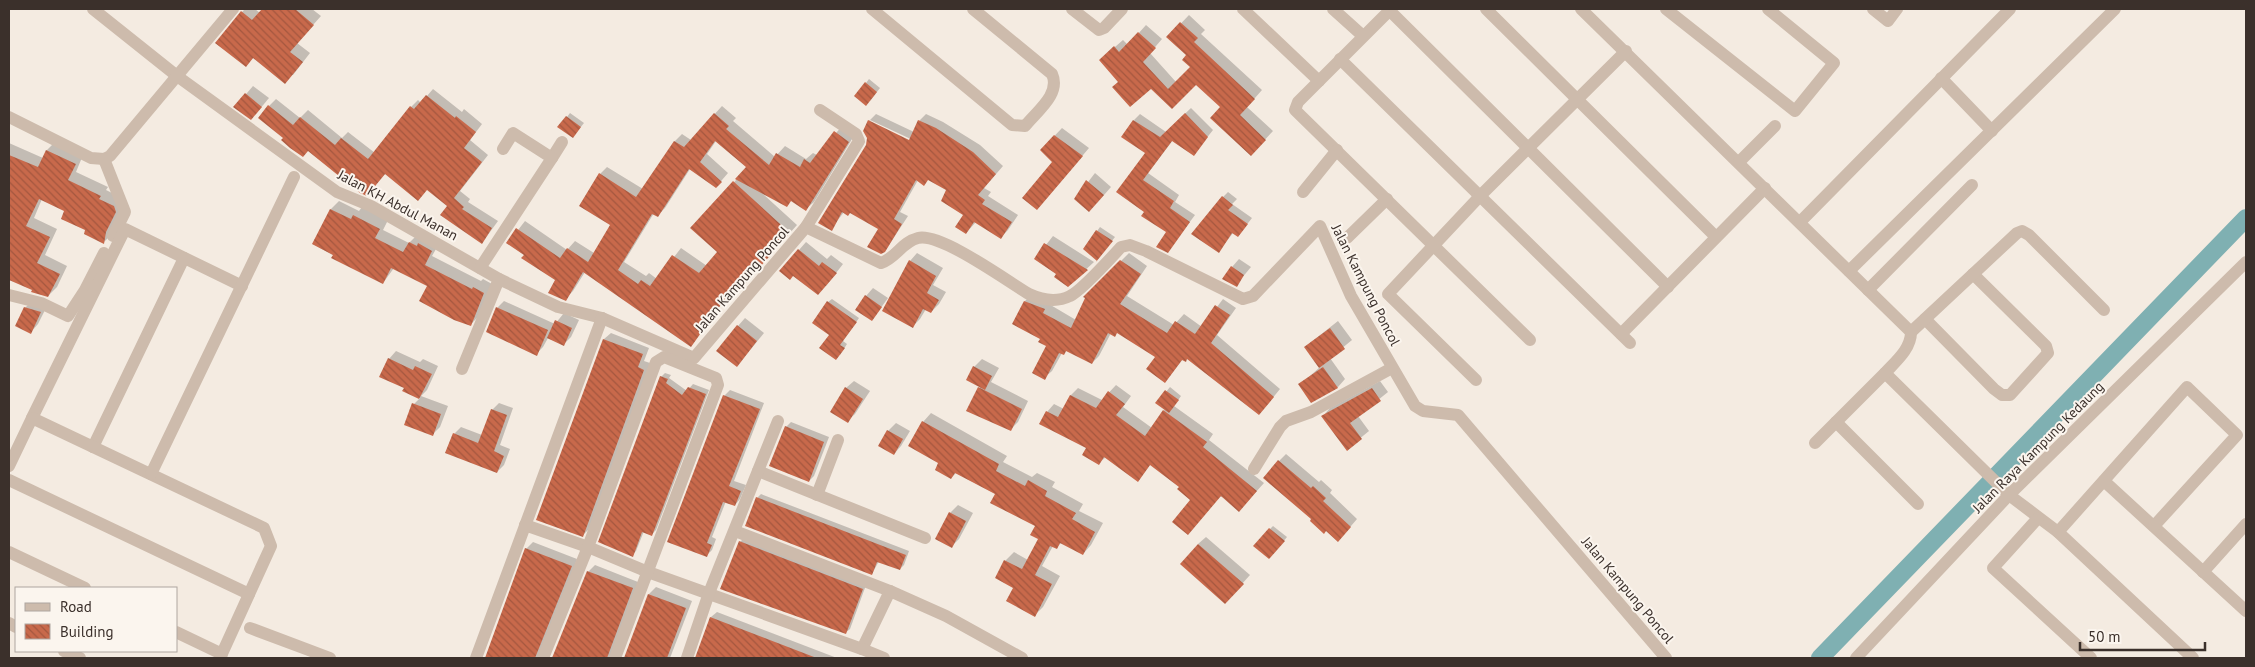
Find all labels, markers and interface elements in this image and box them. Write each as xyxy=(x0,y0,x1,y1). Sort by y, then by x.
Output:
street label: Jalan KH Abdul Manan xyxy=(334,165,461,244)
street label: Jalan Kampung Poncol xyxy=(1327,220,1404,349)
street label: Jalan Kampung Poncol xyxy=(691,223,793,336)
street label: Jalan Raya Kampung Kedaung xyxy=(1968,378,2107,517)
street label: Jalan Kampung Poncol xyxy=(1577,532,1678,647)
legend xyxy=(15,587,178,652)
text: Road xyxy=(60,597,92,616)
scale bar xyxy=(2080,620,2205,652)
text: Building xyxy=(60,622,114,641)
text: 50 m xyxy=(2088,627,2121,646)

